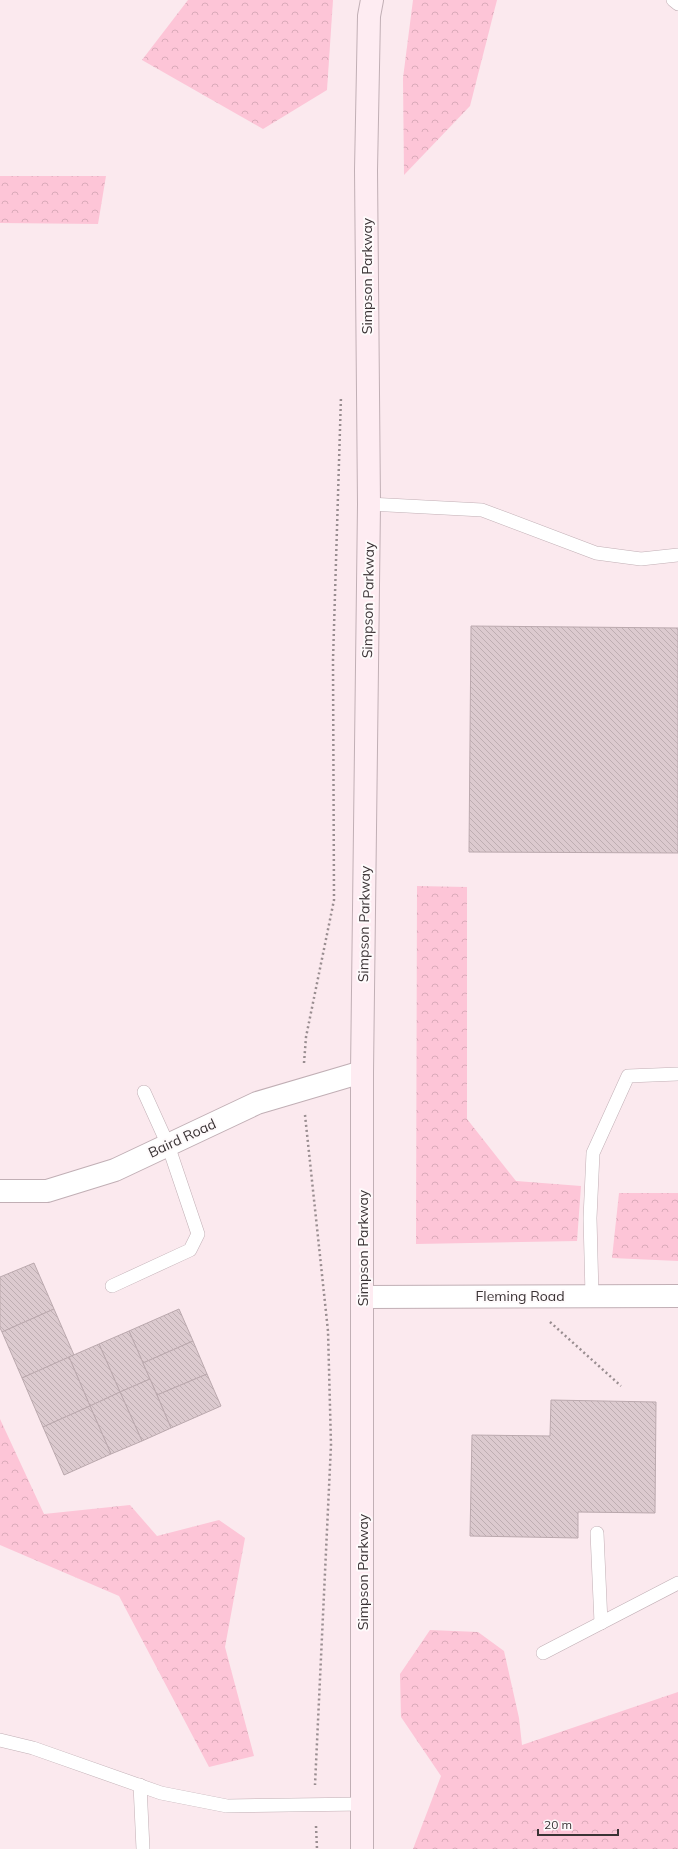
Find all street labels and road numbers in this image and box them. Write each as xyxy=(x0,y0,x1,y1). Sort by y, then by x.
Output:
street label: Simpson Parkway xyxy=(358,217,376,334)
street label: Simpson Parkway xyxy=(358,541,378,658)
street label: Simpson Parkway xyxy=(354,865,374,982)
street label: Baird Road xyxy=(145,1114,219,1162)
street label: Simpson Parkway xyxy=(354,1189,372,1306)
street label: Fleming Road xyxy=(475,1287,565,1305)
street label: Simpson Parkway xyxy=(354,1513,372,1630)

